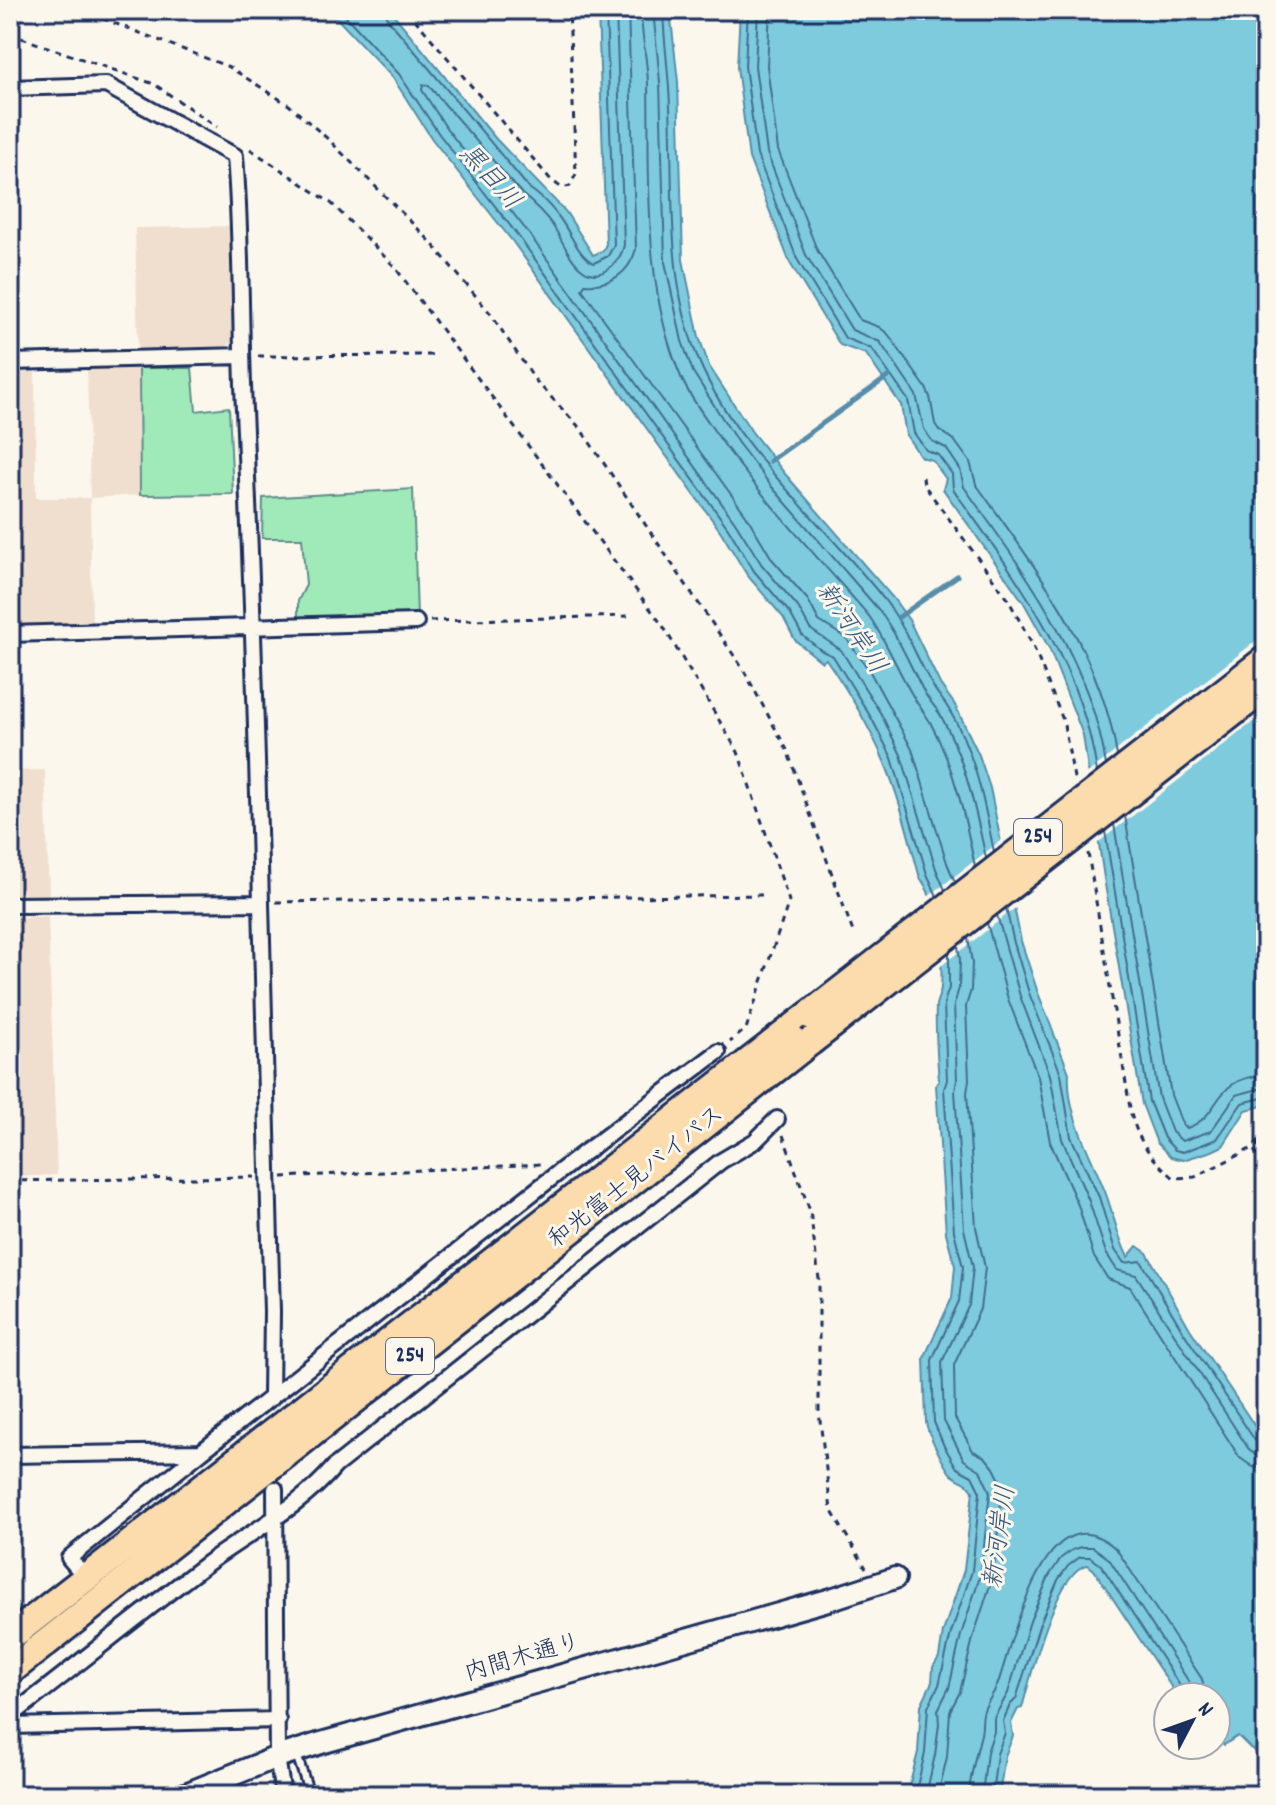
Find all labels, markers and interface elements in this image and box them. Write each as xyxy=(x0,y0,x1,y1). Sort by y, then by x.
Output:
water label: 黒目川 xyxy=(449,137,529,219)
water label: 新河岸川 xyxy=(806,576,894,682)
road number: 254 xyxy=(1014,819,1062,855)
street label: 和光富士見バイパス xyxy=(542,1098,732,1258)
road number: 254 xyxy=(386,1338,434,1374)
water label: 新河岸川 xyxy=(975,1483,1027,1591)
street label: 内間木通り xyxy=(461,1626,585,1692)
north arrow xyxy=(1152,1681,1232,1761)
text: N xyxy=(1189,1696,1220,1725)

